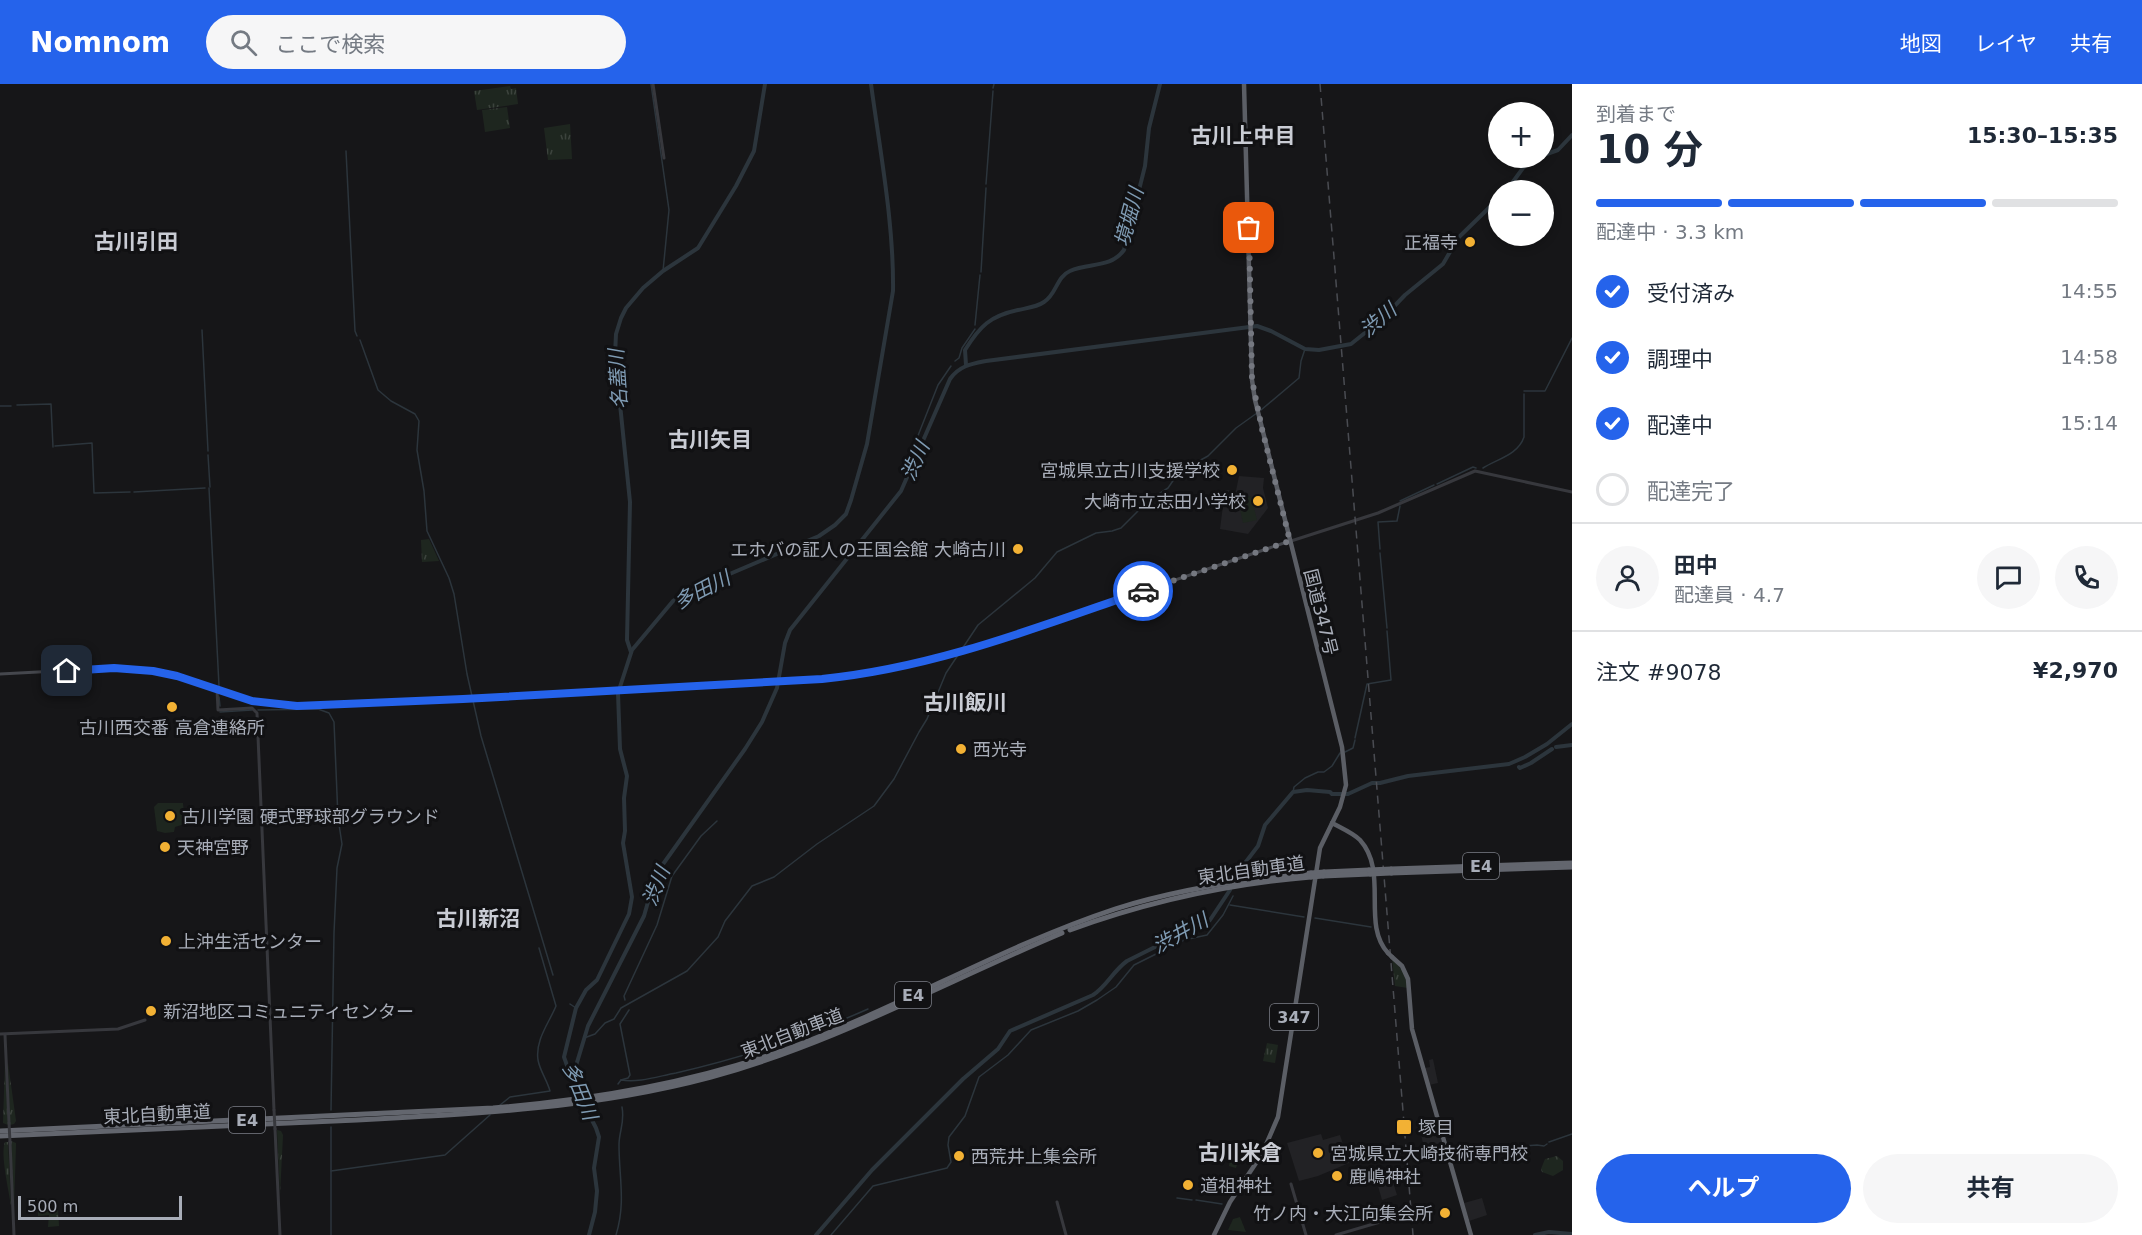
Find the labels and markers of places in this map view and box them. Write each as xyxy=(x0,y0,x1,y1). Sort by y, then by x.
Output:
pin xyxy=(1223,202,1274,253)
place label: 正福寺 xyxy=(1404,232,1458,253)
marker: 正福寺 xyxy=(1463,235,1477,249)
place label: 宮城県立古川支援学校 xyxy=(1040,460,1220,481)
marker: 宮城県立古川支援学校 xyxy=(1225,463,1239,477)
place label: 大崎市立志田小学校 xyxy=(1084,491,1246,512)
marker: 大崎市立志田小学校 xyxy=(1251,494,1265,508)
place label: エホバの証人の王国会館 大崎古川 xyxy=(730,539,1006,560)
marker: エホバの証人の王国会館 大崎古川 xyxy=(1011,542,1025,556)
pin xyxy=(41,645,92,696)
marker: 古川西交番 高倉連絡所 xyxy=(165,700,179,714)
place label: 古川西交番 高倉連絡所 xyxy=(79,717,265,738)
place label: 西光寺 xyxy=(973,739,1027,760)
marker: 西光寺 xyxy=(954,742,968,756)
place label: 古川学園 硬式野球部グラウンド xyxy=(182,806,440,827)
marker: 古川学園 硬式野球部グラウンド xyxy=(163,809,177,823)
place label: 天神宮野 xyxy=(177,837,249,858)
marker: 天神宮野 xyxy=(158,840,172,854)
place label: 上沖生活センター xyxy=(178,931,322,952)
marker: 上沖生活センター xyxy=(159,934,173,948)
place label: 新沼地区コミュニティセンター xyxy=(163,1001,414,1022)
marker: 新沼地区コミュニティセンター xyxy=(144,1004,158,1018)
place label: 塚目 xyxy=(1418,1117,1454,1138)
marker: 塚目 xyxy=(1395,1118,1413,1136)
place label: 宮城県立大崎技術専門校 xyxy=(1330,1143,1528,1164)
place label: 西荒井上集会所 xyxy=(971,1146,1097,1167)
marker: 宮城県立大崎技術専門校 xyxy=(1311,1146,1325,1160)
marker: 西荒井上集会所 xyxy=(952,1149,966,1163)
place label: 鹿嶋神社 xyxy=(1349,1166,1421,1187)
marker: 鹿嶋神社 xyxy=(1330,1169,1344,1183)
place label: 道祖神社 xyxy=(1200,1175,1272,1196)
marker: 道祖神社 xyxy=(1181,1178,1195,1192)
place label: 竹ノ内・大江向集会所 xyxy=(1253,1203,1433,1224)
marker: 竹ノ内・大江向集会所 xyxy=(1438,1206,1452,1220)

